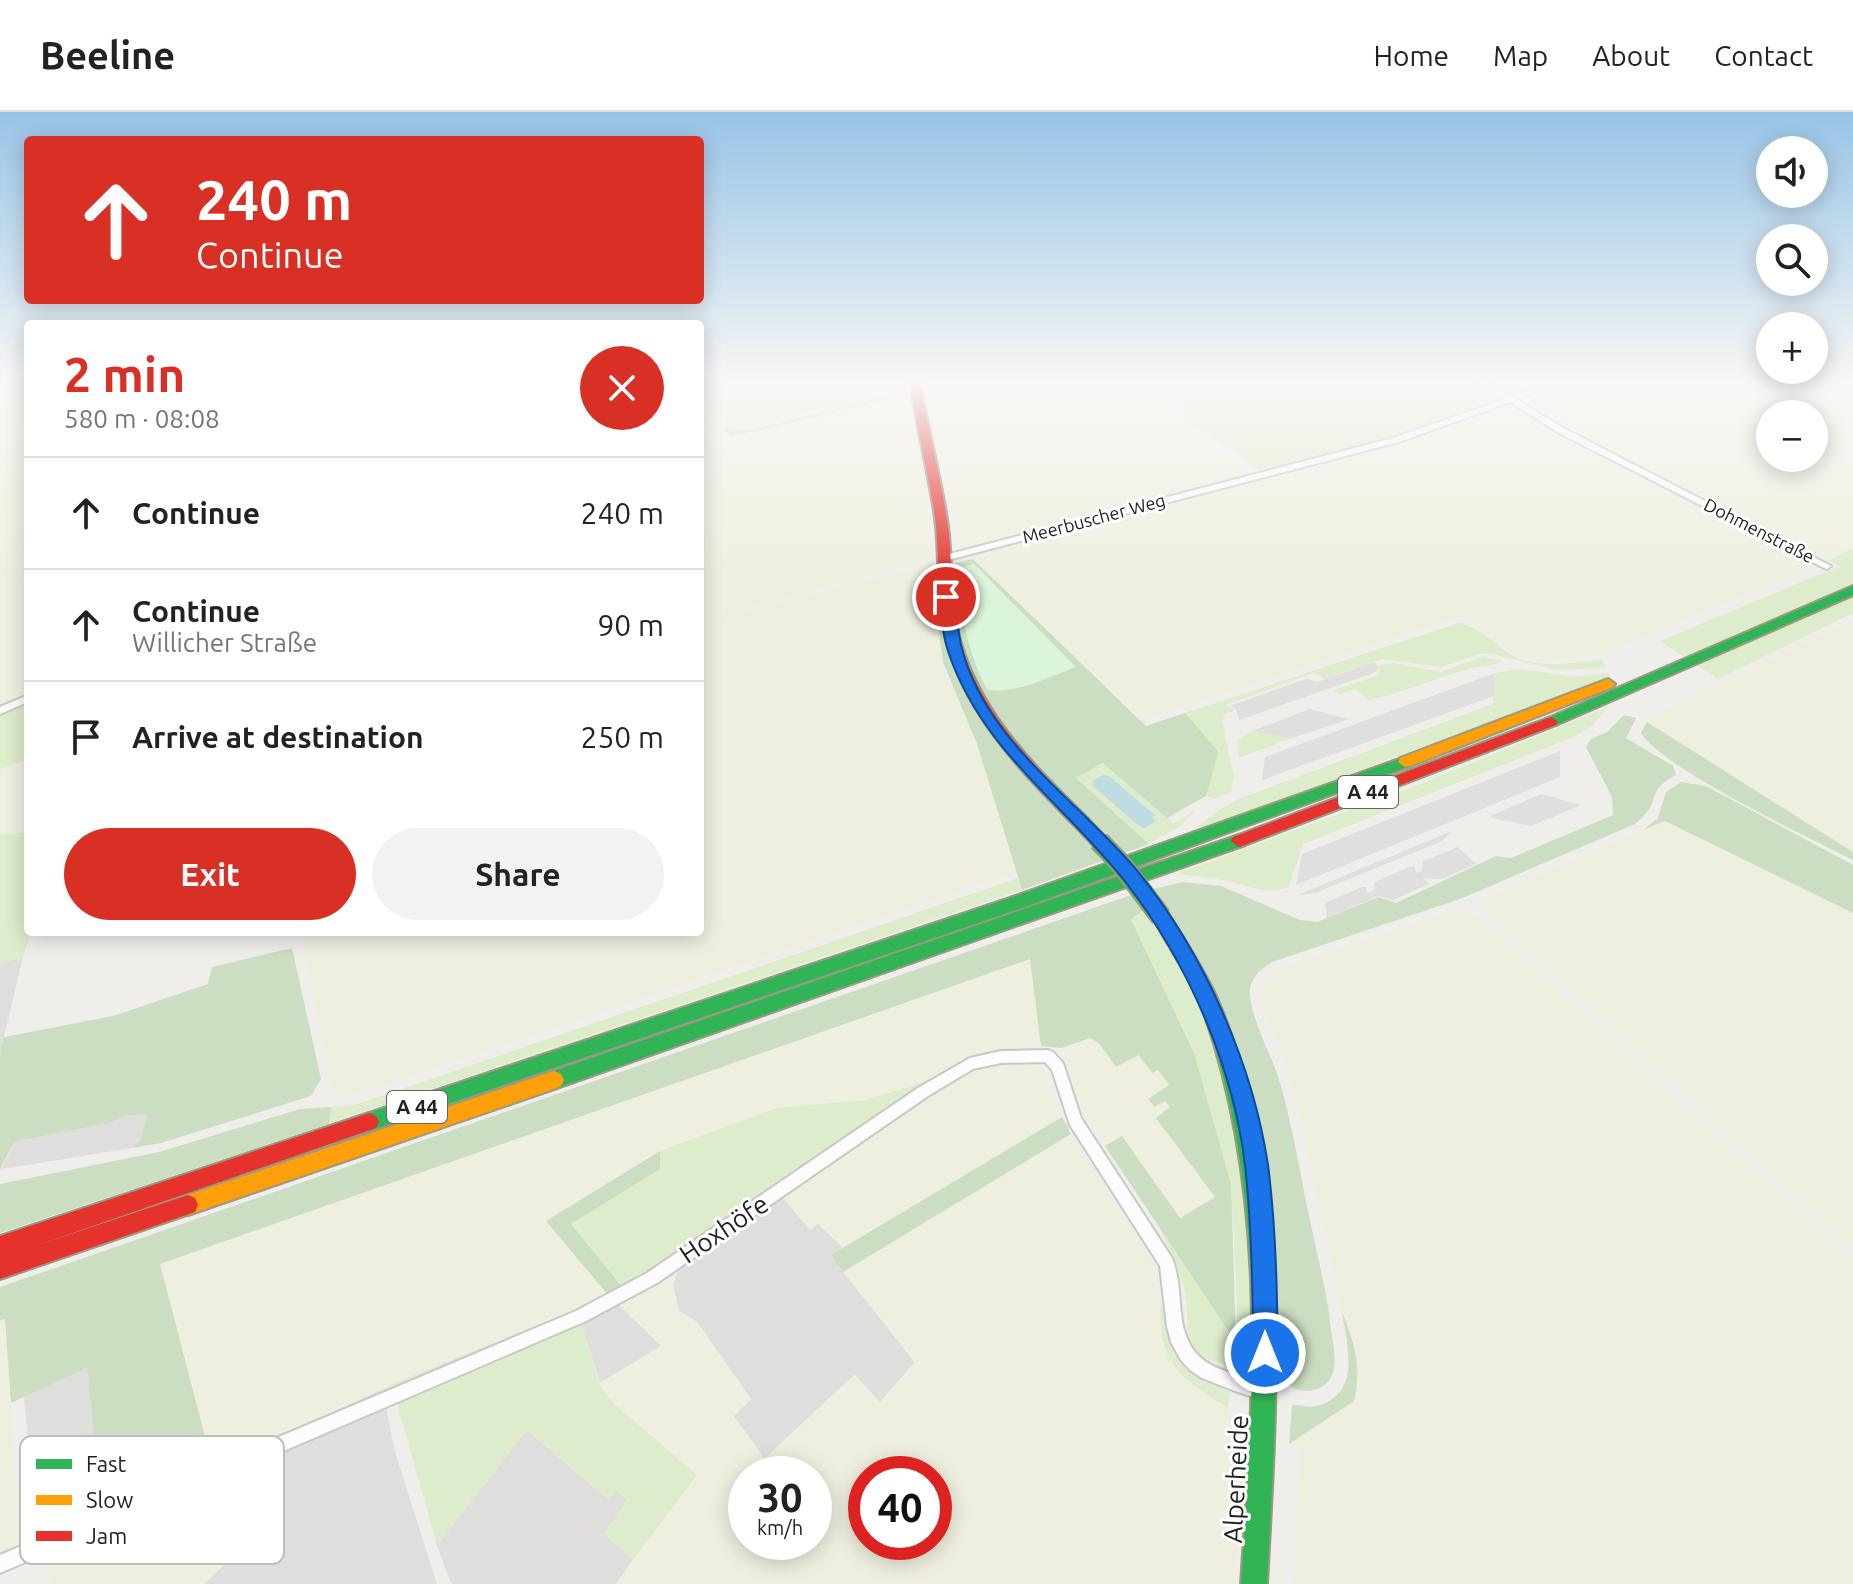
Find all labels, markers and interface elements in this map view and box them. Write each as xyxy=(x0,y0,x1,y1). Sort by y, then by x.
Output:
text: Beeline xyxy=(40,34,175,76)
text: Home xyxy=(1374,40,1449,71)
text: Map xyxy=(1493,40,1548,71)
text: About xyxy=(1592,40,1670,71)
text: Contact xyxy=(1714,40,1813,71)
map controls xyxy=(1756,136,1828,472)
button: sound xyxy=(1756,136,1828,208)
icon: ahead xyxy=(64,168,168,272)
text: 240 m xyxy=(196,168,352,231)
button: search xyxy=(1756,224,1828,296)
text: Continue xyxy=(196,234,344,275)
button: + xyxy=(1756,312,1828,384)
button: close xyxy=(580,346,664,430)
text: 2 min xyxy=(64,347,185,401)
button: − xyxy=(1756,400,1828,472)
text: 580 m · 08:08 xyxy=(64,404,220,433)
street label: Meerbuscher Weg xyxy=(1020,489,1167,547)
icon: ahead xyxy=(64,491,108,535)
street label: Dohmenstraße xyxy=(1701,494,1818,566)
text: Continue xyxy=(132,496,260,530)
text: 240 m xyxy=(580,496,664,530)
pin xyxy=(912,563,980,631)
icon: arrive xyxy=(924,575,968,619)
text: Continue xyxy=(132,594,260,628)
icon: ahead xyxy=(64,603,108,647)
text: 90 m xyxy=(597,608,664,642)
text: Willicher Straße xyxy=(132,628,317,657)
icon: arrive xyxy=(64,715,108,759)
text: Arrive at destination xyxy=(132,720,424,754)
text: 250 m xyxy=(580,720,664,754)
road number: A 44 xyxy=(1338,776,1398,808)
button: Exit xyxy=(64,828,356,920)
button: Share xyxy=(372,828,664,920)
road number: A 44 xyxy=(387,1091,447,1123)
street label: Hoxhöfe xyxy=(674,1188,773,1269)
position arrow xyxy=(1223,1311,1307,1395)
street label: Alperheide xyxy=(1218,1414,1253,1544)
legend xyxy=(20,1436,284,1564)
text: Fast xyxy=(86,1451,127,1476)
speed limit sign: 40 xyxy=(848,1456,952,1560)
text: 30 xyxy=(757,1475,803,1520)
text: Slow xyxy=(86,1487,133,1512)
text: km/h xyxy=(757,1516,803,1539)
text: Jam xyxy=(86,1523,127,1548)

